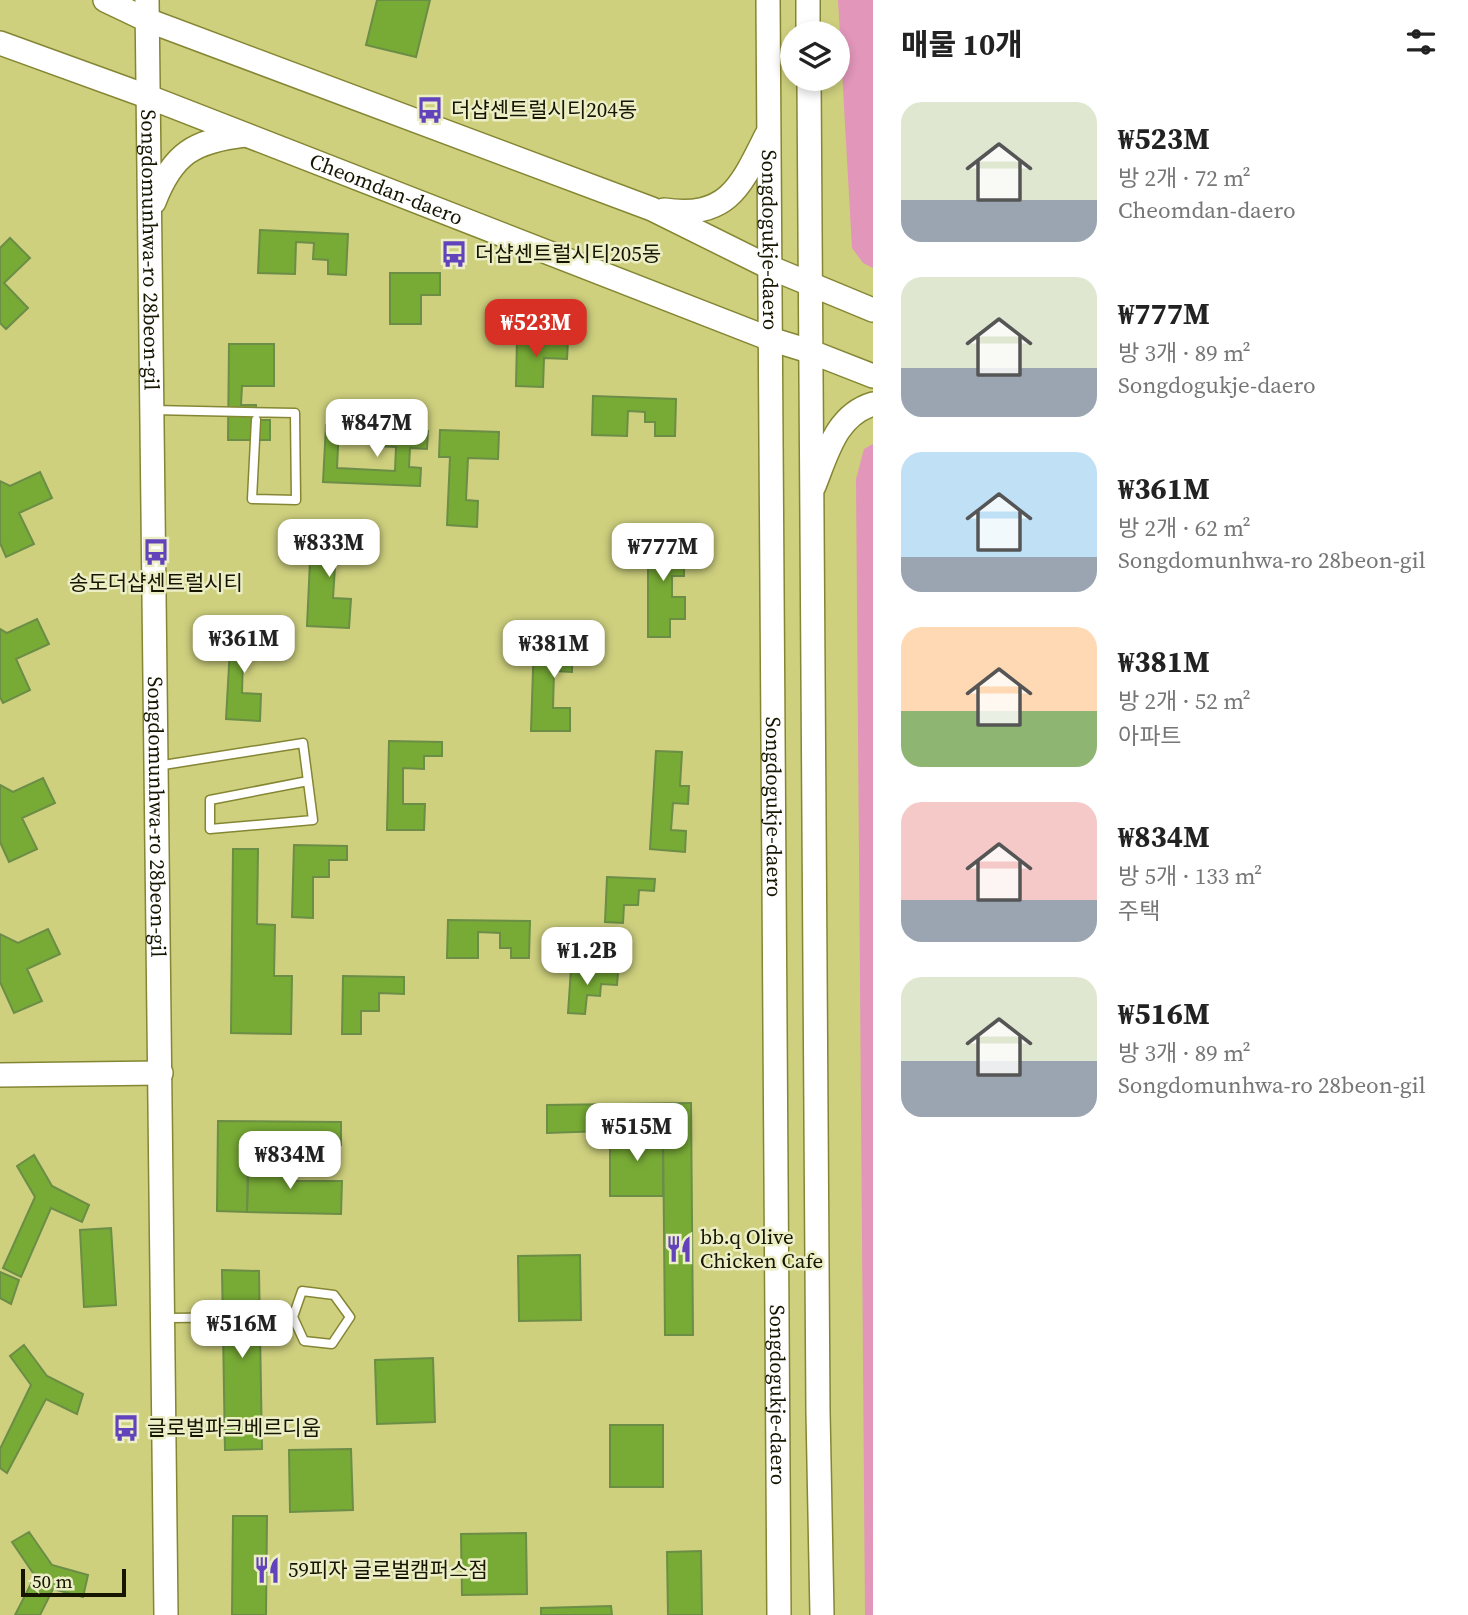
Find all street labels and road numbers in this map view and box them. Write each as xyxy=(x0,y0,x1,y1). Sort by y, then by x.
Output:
street label: Songdomunhwa-ro 28beon-gil xyxy=(134,109,167,391)
street label: Cheomdan-daero xyxy=(305,146,467,232)
street label: Songdogukje-daero xyxy=(755,150,785,330)
street label: Songdomunhwa-ro 28beon-gil xyxy=(141,676,173,958)
street label: Songdogukje-daero xyxy=(759,717,789,897)
street label: Songdogukje-daero xyxy=(763,1305,793,1485)

